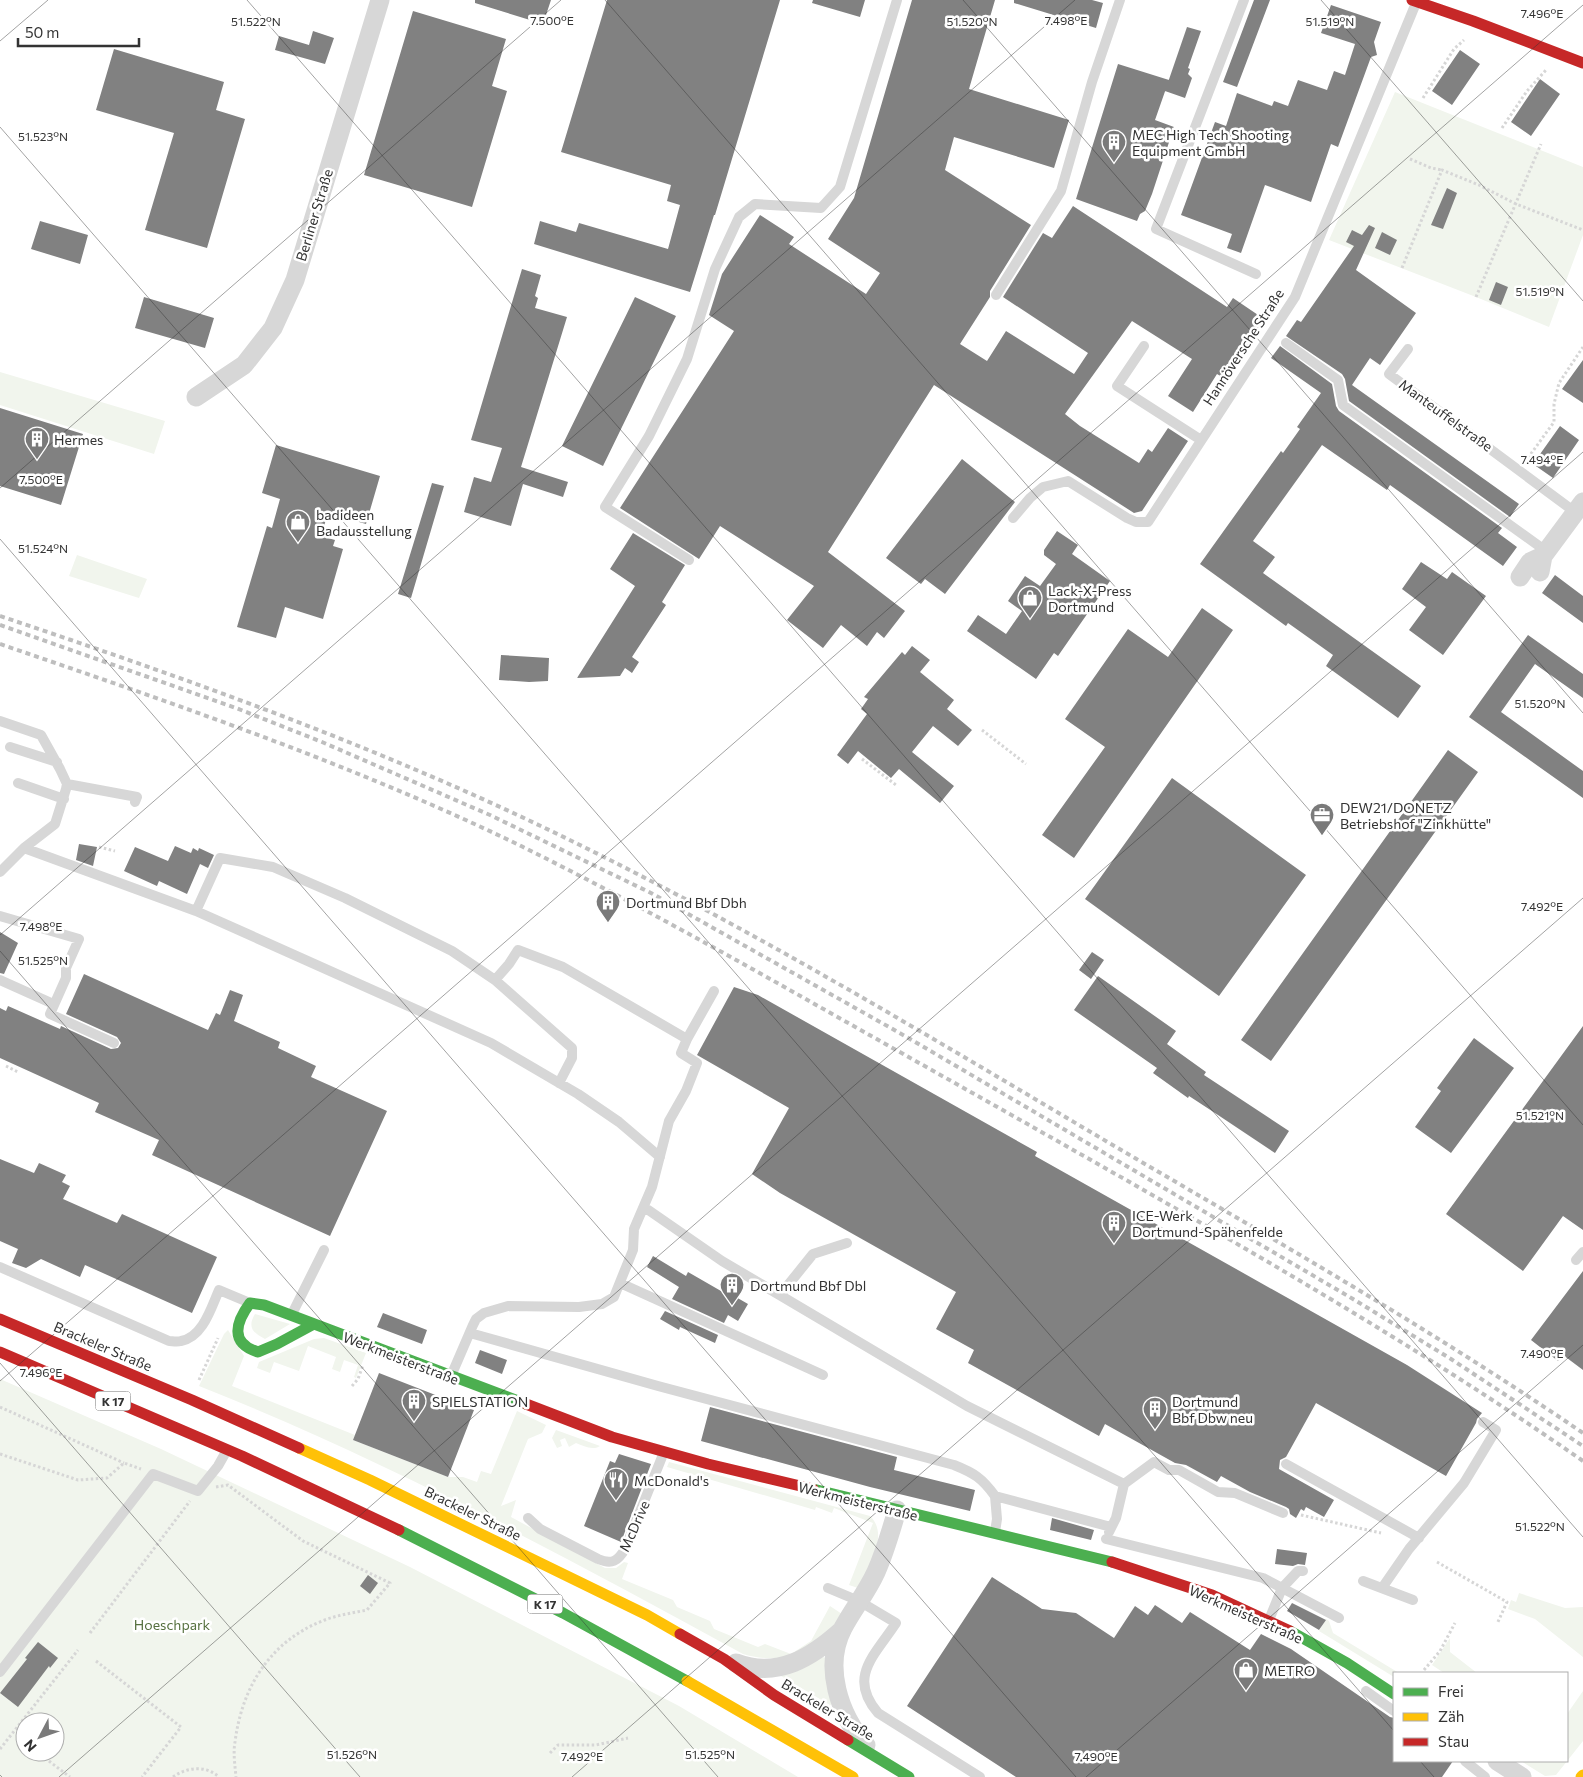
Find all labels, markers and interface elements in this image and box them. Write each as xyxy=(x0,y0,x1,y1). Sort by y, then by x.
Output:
text: 7.496°E xyxy=(1521,6,1563,20)
text: 7.500°E xyxy=(530,13,574,27)
text: 7.498°E xyxy=(1045,13,1087,27)
text: 51.522°N xyxy=(231,14,281,28)
text: 51.520°N xyxy=(947,14,997,28)
text: 51.519°N xyxy=(1306,14,1354,28)
scale bar xyxy=(18,15,139,47)
text: 50 m xyxy=(25,23,59,41)
place label: MEC High Tech Shooting Equipment GmbH xyxy=(1132,126,1289,159)
text: 51.523°N xyxy=(18,129,68,143)
building icon: MEC High Tech Shooting Equipment GmbH xyxy=(1101,129,1127,163)
street label: Berliner Straße xyxy=(292,167,336,263)
text: 51.519°N xyxy=(1516,284,1564,298)
street label: Hannöversche Straße xyxy=(1199,286,1287,408)
street label: Manteuffelstraße xyxy=(1396,375,1496,455)
building icon: Hermes xyxy=(24,426,50,460)
place label: Hermes xyxy=(54,431,103,448)
text: 7.494°E xyxy=(1521,452,1563,466)
text: 7.500°E xyxy=(19,472,63,486)
place label: badideen Badausstellung xyxy=(316,506,412,539)
shop icon: badideen Badausstellung xyxy=(285,509,311,543)
text: 51.524°N xyxy=(18,541,68,555)
place label: Lack-X-Press Dortmund xyxy=(1048,582,1132,615)
shop icon: Lack-X-Press Dortmund xyxy=(1017,585,1043,619)
text: 51.520°N xyxy=(1515,696,1565,710)
place label: DEW21/DONETZ Betriebshof "Zinkhütte" xyxy=(1340,799,1491,832)
office icon: DEW21/DONETZ Betriebshof "Zinkhütte" xyxy=(1309,802,1335,836)
building icon: Dortmund Bbf Dbh xyxy=(595,889,621,923)
place label: Dortmund Bbf Dbh xyxy=(626,894,747,911)
text: 7.492°E xyxy=(1521,899,1563,913)
text: 7.498°E xyxy=(20,919,62,933)
text: 51.525°N xyxy=(18,953,68,967)
text: 51.521°N xyxy=(1516,1108,1564,1122)
place label: ICE-Werk Dortmund-Spähenfelde xyxy=(1132,1207,1283,1240)
building icon: ICE-Werk Dortmund-Spähenfelde xyxy=(1101,1210,1127,1244)
building icon: Dortmund Bbf Dbl xyxy=(719,1272,745,1306)
place label: Dortmund Bbf Dbl xyxy=(750,1277,866,1294)
street label: Brackeler Straße xyxy=(51,1318,155,1374)
street label: Werkmeisterstraße xyxy=(341,1328,461,1388)
text: 7.490°E xyxy=(1520,1346,1564,1360)
text: 7.496°E xyxy=(20,1365,62,1379)
building icon: SPIELSTATION xyxy=(401,1388,427,1422)
road number: K 17 xyxy=(96,1392,130,1410)
place label: SPIELSTATION xyxy=(432,1393,528,1410)
place label: Dortmund Bbf Dbw neu xyxy=(1172,1393,1253,1426)
building icon: Dortmund Bbf Dbw neu xyxy=(1142,1396,1168,1430)
restaurant icon: McDonald's xyxy=(603,1467,629,1501)
place label: McDonald's xyxy=(634,1472,709,1489)
street label: Werkmeisterstraße xyxy=(797,1478,919,1524)
street label: Brackeler Straße xyxy=(422,1482,524,1544)
street label: McDrive xyxy=(615,1498,653,1554)
text: 51.522°N xyxy=(1515,1519,1565,1533)
street label: Werkmeisterstraße xyxy=(1187,1581,1305,1647)
road number: K 17 xyxy=(528,1595,562,1614)
park label: Hoeschpark xyxy=(134,1616,211,1633)
shop icon: METRO xyxy=(1233,1657,1259,1691)
place label: METRO xyxy=(1264,1662,1315,1679)
legend xyxy=(1393,1672,1568,1762)
street label: Brackeler Straße xyxy=(779,1675,877,1743)
text: Frei xyxy=(1438,1682,1464,1700)
text: Zäh xyxy=(1438,1707,1464,1725)
north arrow xyxy=(15,1712,65,1762)
text: Stau xyxy=(1438,1732,1469,1750)
text: N xyxy=(20,1736,40,1755)
text: 51.526°N xyxy=(327,1747,377,1761)
text: 51.525°N xyxy=(685,1747,735,1761)
text: 7.492°E xyxy=(561,1749,603,1763)
text: 7.490°E xyxy=(1074,1749,1118,1763)

